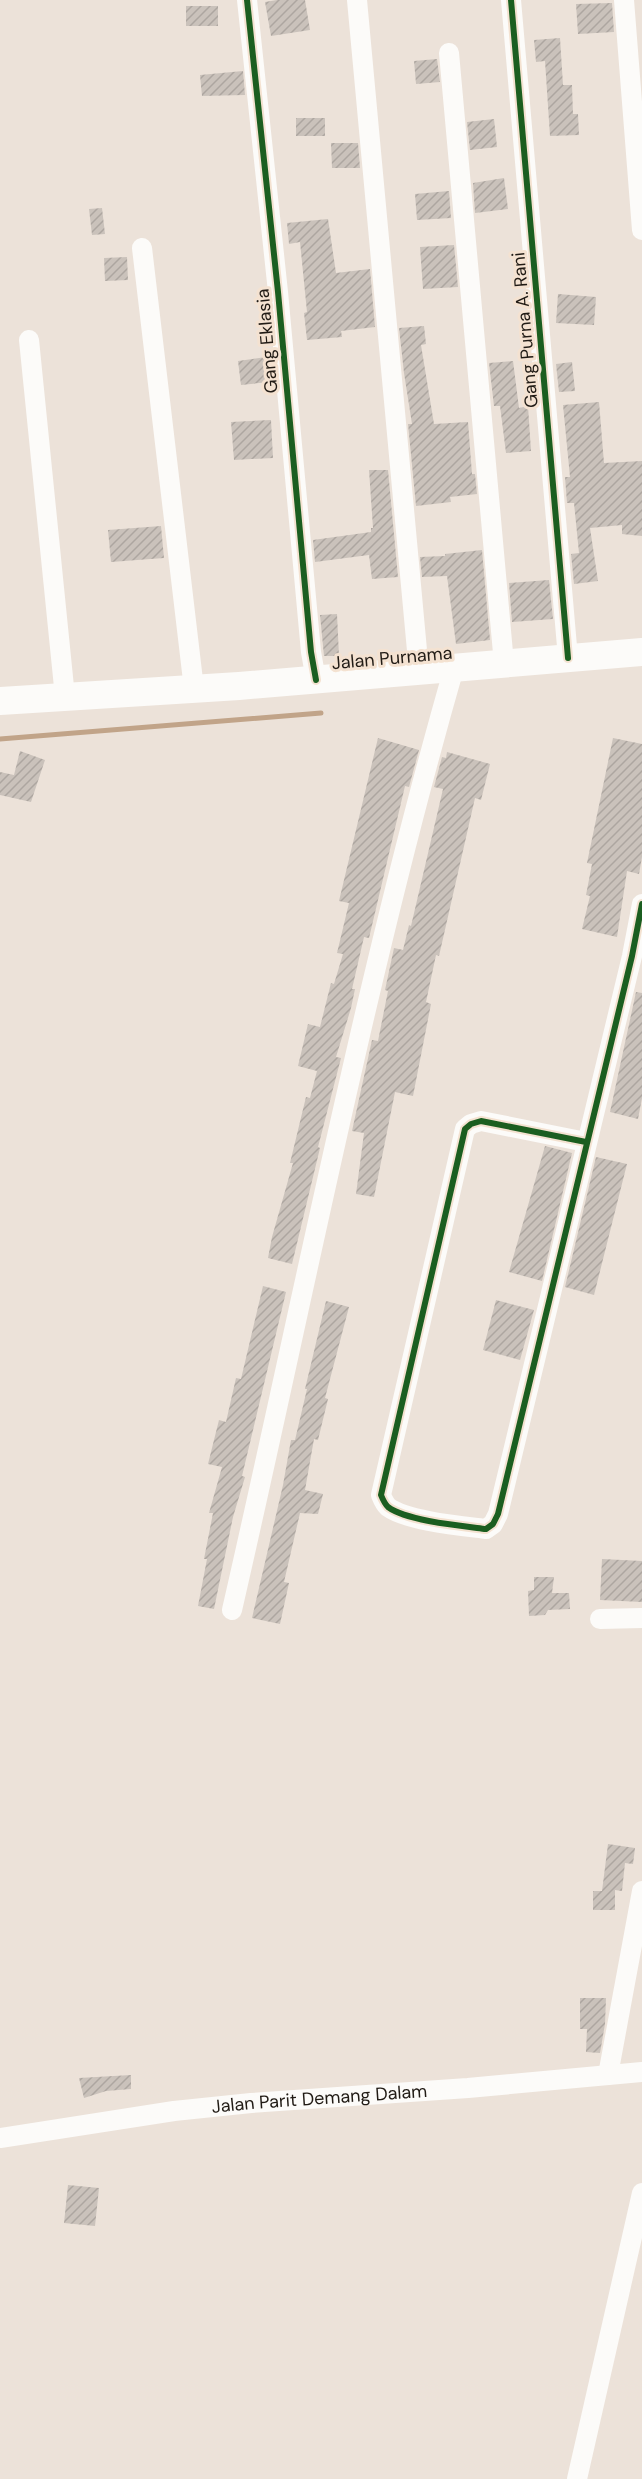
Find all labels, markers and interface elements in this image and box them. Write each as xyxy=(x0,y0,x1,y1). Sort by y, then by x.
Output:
street label: Gang Purna A. Rani xyxy=(506,251,544,409)
street label: Gang Eklasia xyxy=(250,288,284,394)
street label: Jalan Purnama xyxy=(331,641,453,675)
street label: Jalan Parit Demang Dalam xyxy=(210,2079,428,2119)

